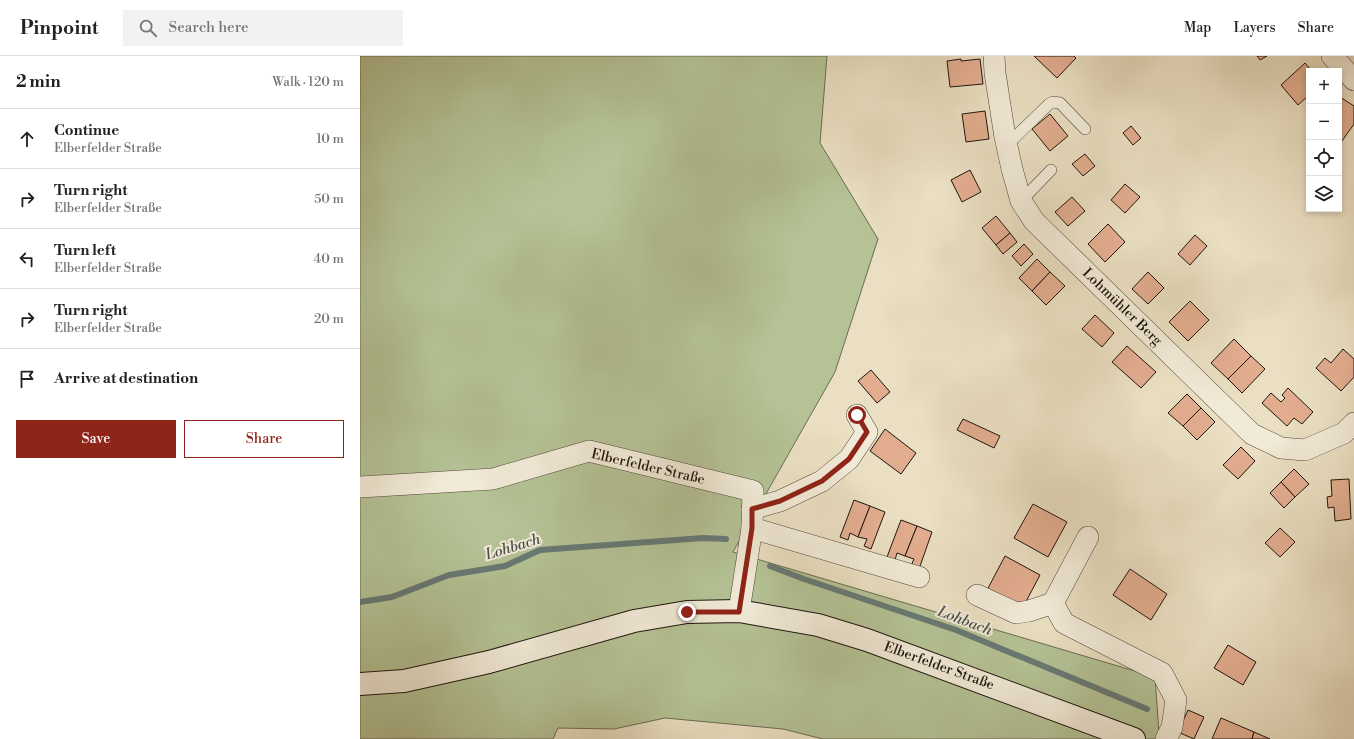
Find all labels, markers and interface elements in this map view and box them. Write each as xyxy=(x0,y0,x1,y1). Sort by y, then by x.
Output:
search box xyxy=(123,10,403,46)
text: Pinpoint xyxy=(20,16,99,40)
icon: search xyxy=(137,17,159,39)
text: Search here xyxy=(169,18,249,37)
text: Map xyxy=(1184,19,1211,37)
text: Layers xyxy=(1233,19,1276,37)
text: Share xyxy=(1298,19,1334,37)
map controls xyxy=(1306,68,1342,212)
button: + xyxy=(1306,68,1342,104)
text: 2 min xyxy=(16,71,61,93)
text: Walk · 120 m xyxy=(272,74,344,90)
button: − xyxy=(1306,104,1342,140)
text: Continue xyxy=(54,121,119,140)
icon: ahead xyxy=(16,128,38,150)
text: 10 m xyxy=(316,131,344,147)
text: Elberfelder Straße xyxy=(54,140,162,156)
button: locate xyxy=(1306,140,1342,176)
button: layers xyxy=(1306,176,1342,212)
text: Turn right xyxy=(54,181,128,200)
icon: right xyxy=(16,188,38,210)
text: 50 m xyxy=(314,191,344,207)
text: Elberfelder Straße xyxy=(54,200,162,216)
text: Turn left xyxy=(54,241,116,260)
icon: left xyxy=(16,248,38,270)
text: 40 m xyxy=(314,251,344,267)
text: Elberfelder Straße xyxy=(54,260,162,276)
street label: Lohmühler Berg xyxy=(1078,264,1166,350)
text: Turn right xyxy=(54,301,128,320)
icon: right xyxy=(16,308,38,330)
text: 20 m xyxy=(314,311,344,327)
text: Elberfelder Straße xyxy=(54,320,162,336)
icon: arrive xyxy=(16,368,38,390)
text: Arrive at destination xyxy=(54,369,198,388)
route start xyxy=(848,406,866,424)
button: Save xyxy=(16,420,176,458)
button: Share xyxy=(184,420,344,458)
street label: Elberfelder Straße xyxy=(589,445,707,489)
water label: Lohbach xyxy=(482,529,543,565)
water label: Lohbach xyxy=(934,602,995,640)
route end xyxy=(678,603,696,621)
street label: Elberfelder Straße xyxy=(881,638,997,694)

